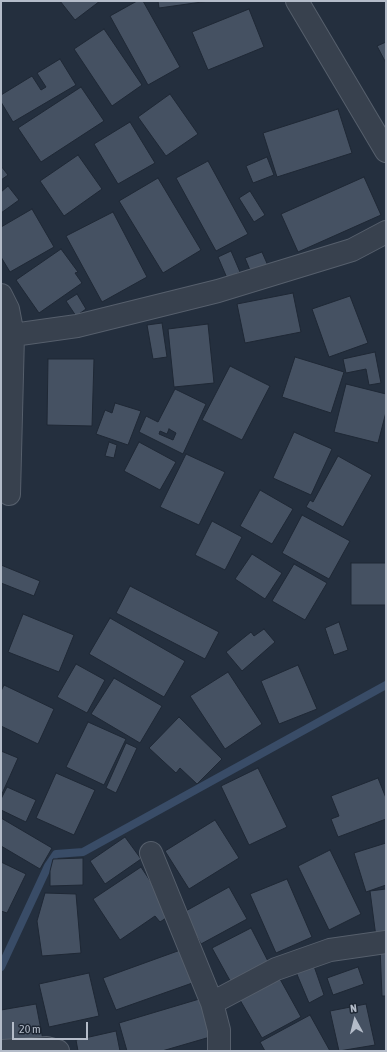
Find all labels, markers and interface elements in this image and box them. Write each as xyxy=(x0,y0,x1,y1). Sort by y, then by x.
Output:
north arrow xyxy=(335,1000,375,1040)
text: N xyxy=(350,1002,357,1014)
scale bar xyxy=(14,1014,90,1040)
text: 20 m xyxy=(19,1022,41,1036)

